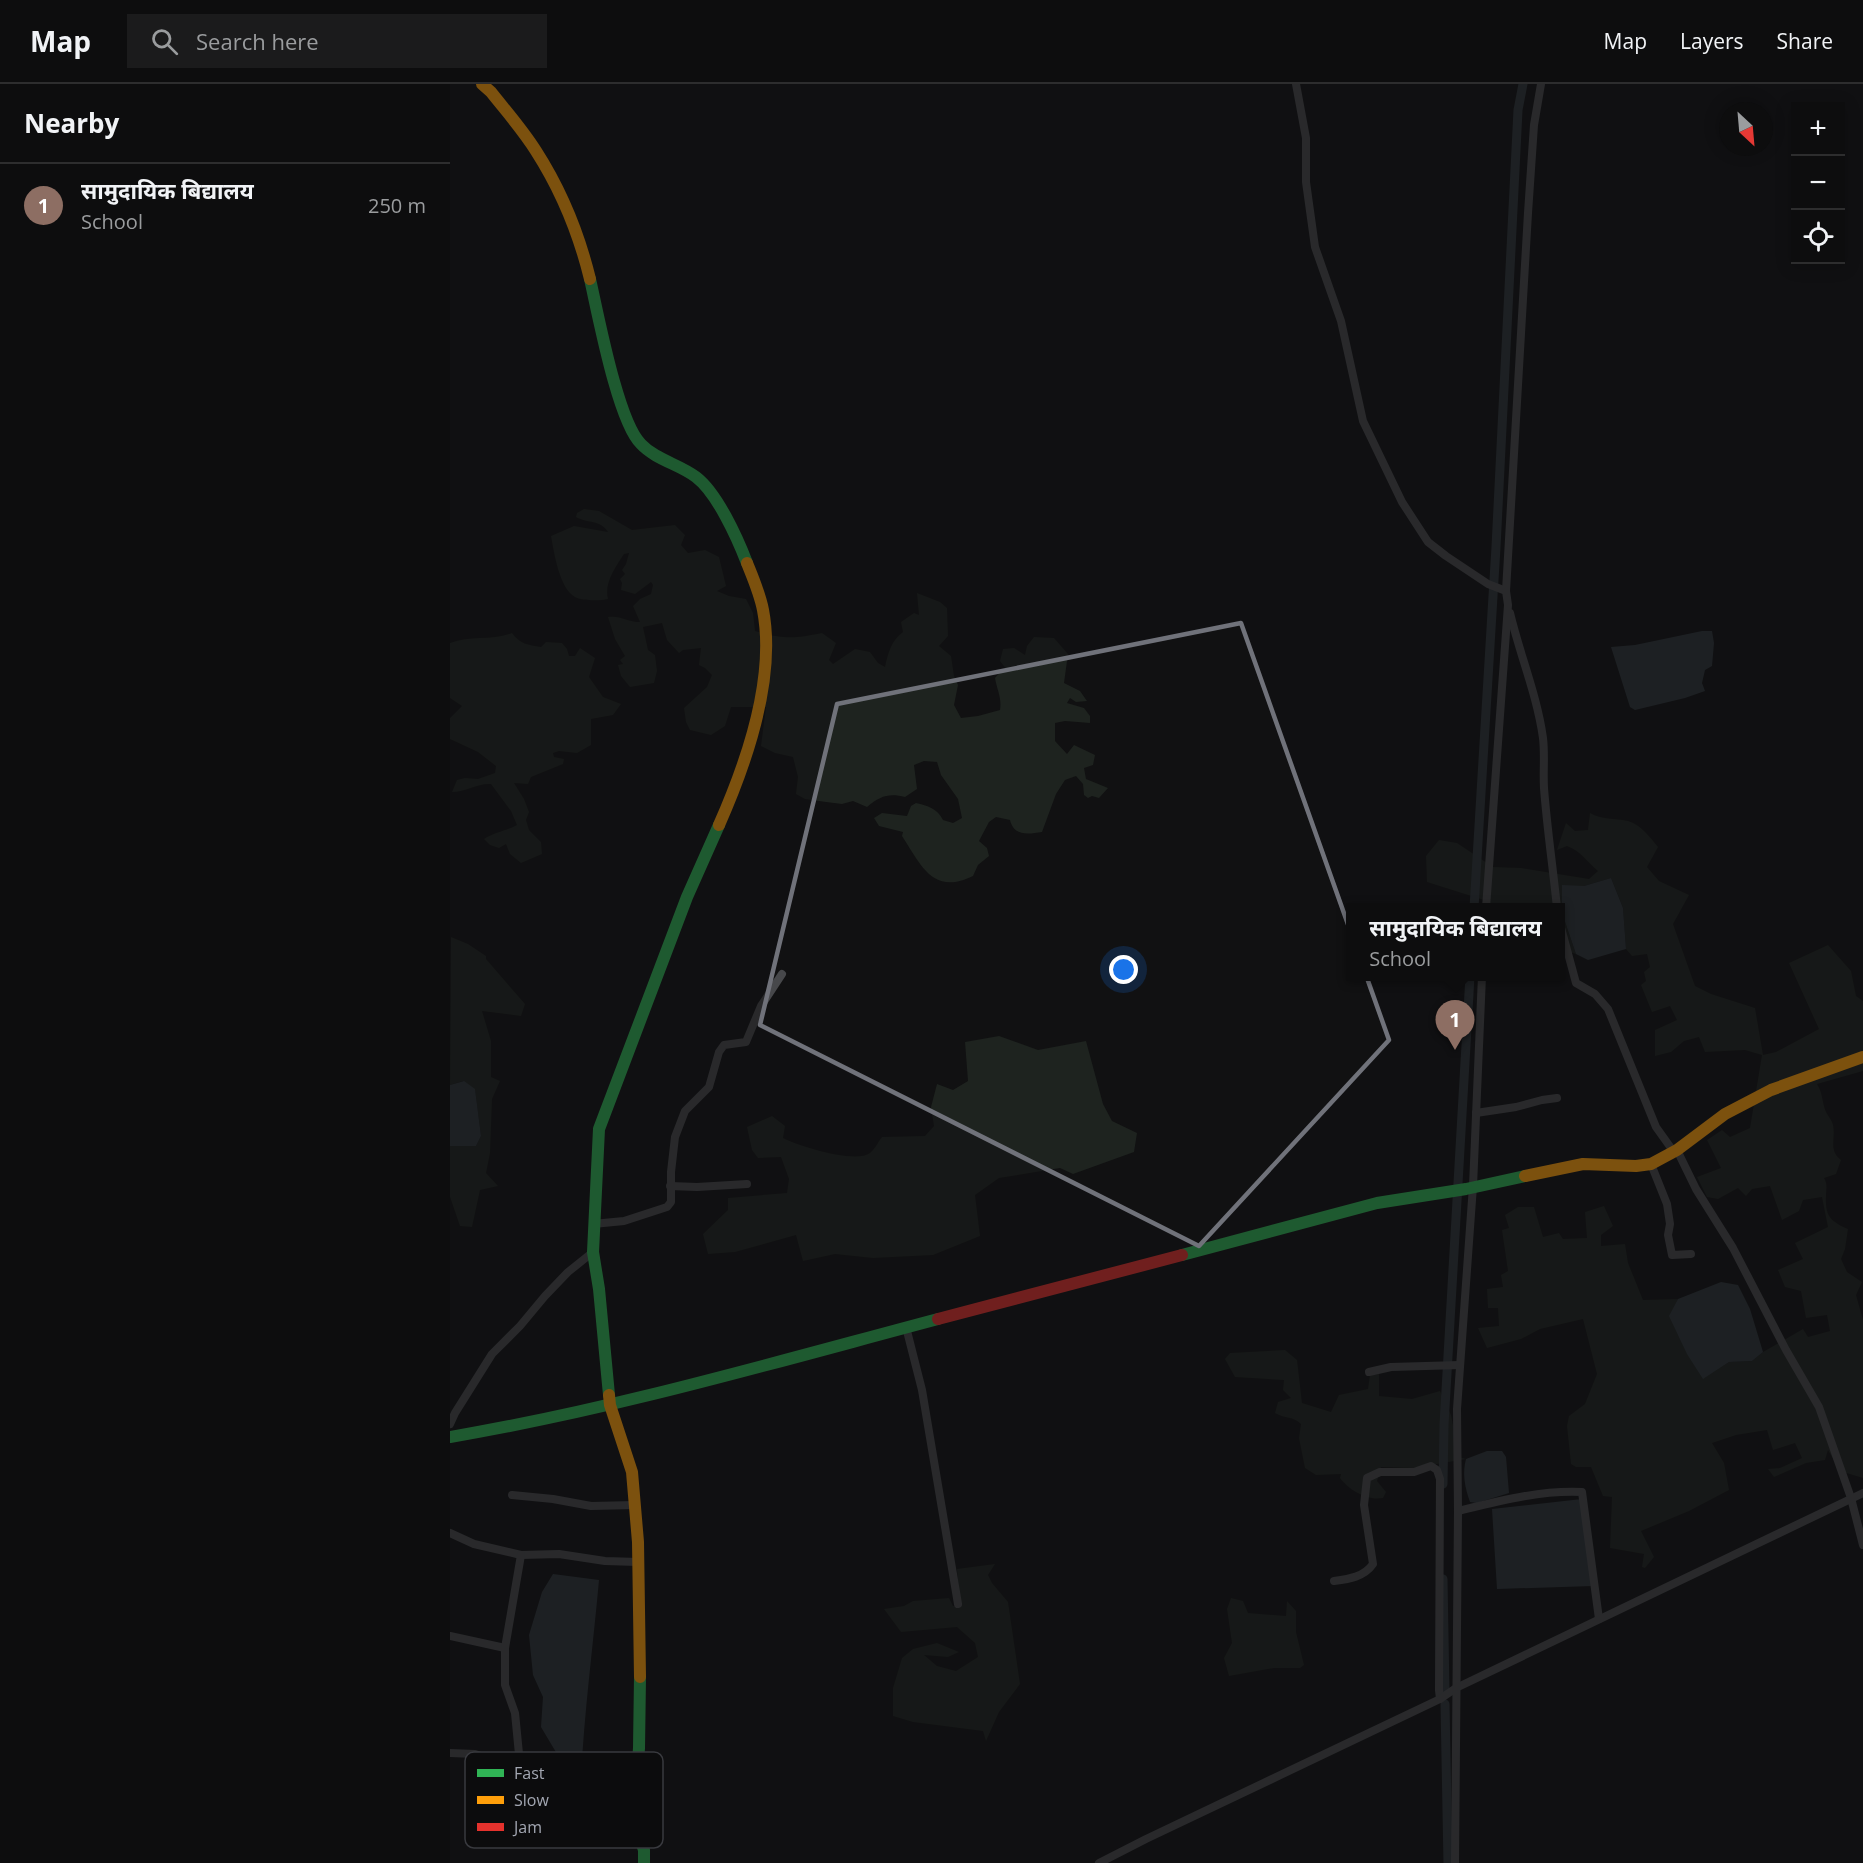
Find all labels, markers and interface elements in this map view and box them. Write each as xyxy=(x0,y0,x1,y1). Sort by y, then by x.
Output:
search box xyxy=(127,14,547,68)
text: Map xyxy=(30,22,91,60)
icon: search xyxy=(148,25,181,58)
text: Search here xyxy=(196,26,319,56)
text: Map xyxy=(1604,27,1647,55)
text: Layers xyxy=(1680,27,1744,55)
text: Share xyxy=(1777,27,1833,55)
north arrow xyxy=(1719,102,1773,156)
map controls xyxy=(1791,102,1845,264)
button: + xyxy=(1791,102,1845,156)
text: Nearby xyxy=(24,105,119,141)
button: − xyxy=(1791,156,1845,210)
text: सामुदायिक बिद्यालय xyxy=(81,175,254,205)
text: 1 xyxy=(38,192,49,219)
text: 250 m xyxy=(368,192,426,219)
text: School xyxy=(81,208,143,235)
button: locate xyxy=(1791,210,1845,264)
popup xyxy=(1346,903,1565,981)
text: सामुदायिक बिद्यालय xyxy=(1369,912,1542,942)
text: School xyxy=(1369,945,1431,972)
your location xyxy=(1109,955,1138,984)
pin: 1 xyxy=(1436,1000,1474,1050)
legend xyxy=(465,1752,663,1848)
text: Fast xyxy=(514,1762,545,1784)
text: Slow xyxy=(514,1789,549,1811)
text: Jam xyxy=(512,1816,542,1838)

